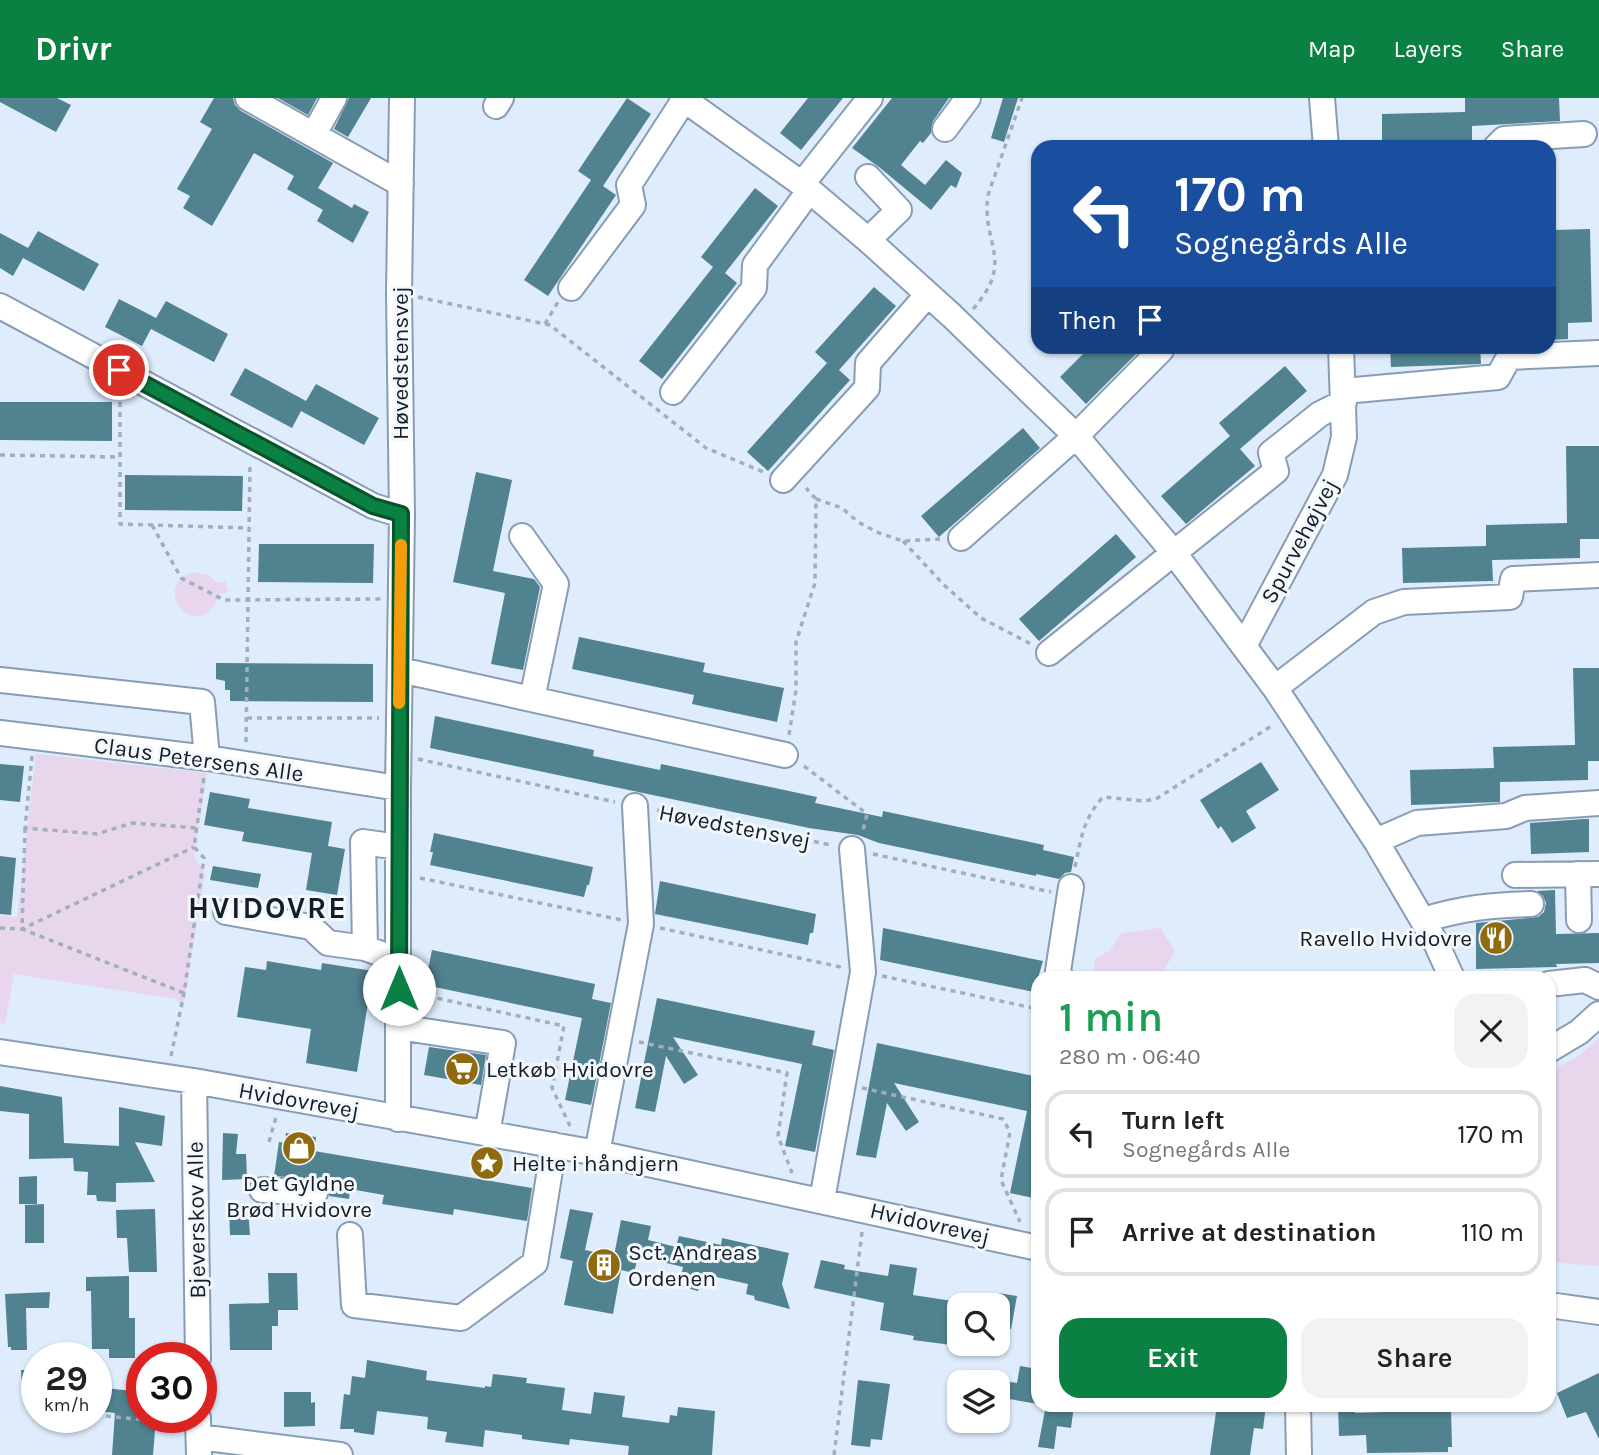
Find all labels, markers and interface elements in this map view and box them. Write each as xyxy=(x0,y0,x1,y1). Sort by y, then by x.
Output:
text: Drivr xyxy=(35,30,112,68)
text: Map xyxy=(1308,35,1356,63)
text: Layers xyxy=(1394,35,1463,63)
text: Share xyxy=(1501,35,1564,63)
text: 170 m xyxy=(1174,166,1306,223)
icon: left xyxy=(1059,168,1150,259)
text: Sognegårds Alle xyxy=(1174,225,1408,262)
street label: Høvedstensvej xyxy=(387,286,414,440)
icon: arrive xyxy=(1131,301,1169,339)
text: Then xyxy=(1059,305,1117,336)
pin xyxy=(89,340,149,400)
icon: arrive xyxy=(100,351,138,389)
street label: Spurvehøjvej xyxy=(1255,474,1344,608)
street label: Claus Petersens Alle xyxy=(92,731,305,788)
street label: Høvedstensvej xyxy=(657,799,813,854)
district label: HVIDOVRE xyxy=(188,890,348,926)
restaurant icon: Ravello Hvidovre xyxy=(1477,919,1515,957)
place label: Ravello Hvidovre xyxy=(1299,925,1472,952)
position arrow xyxy=(362,952,436,1026)
text: 1 min xyxy=(1059,992,1163,1042)
button: close xyxy=(1454,994,1528,1068)
text: 280 m · 06:40 xyxy=(1059,1043,1201,1070)
supermarket icon: Letkøb Hvidovre xyxy=(443,1050,481,1088)
place label: Letkøb Hvidovre xyxy=(486,1056,654,1083)
street label: Hvidovrevej xyxy=(236,1077,361,1124)
text: Turn left xyxy=(1122,1105,1224,1136)
icon: left xyxy=(1063,1115,1101,1153)
text: 170 m xyxy=(1457,1119,1524,1150)
shop icon: Det Gyldne Brød Hvidovre xyxy=(280,1129,318,1167)
text: Sognegårds Alle xyxy=(1122,1136,1290,1163)
street label: Bjeverskov Alle xyxy=(182,1141,211,1299)
place icon: Helte i håndjern xyxy=(468,1144,506,1182)
place label: Helte i håndjern xyxy=(512,1150,679,1177)
place label: Det Gyldne Brød Hvidovre xyxy=(226,1170,372,1223)
street label: Hvidovrevej xyxy=(867,1197,992,1250)
icon: arrive xyxy=(1063,1213,1101,1251)
text: Arrive at destination xyxy=(1122,1217,1376,1248)
text: 110 m xyxy=(1461,1217,1524,1248)
place label: Sct. Andreas Ordenen xyxy=(628,1239,758,1292)
building icon: Sct. Andreas Ordenen xyxy=(585,1246,623,1284)
map controls xyxy=(947,1293,1010,1433)
button: search xyxy=(947,1293,1010,1356)
button: Exit xyxy=(1059,1318,1287,1398)
button: Share xyxy=(1301,1318,1528,1398)
speed limit sign: 30 xyxy=(126,1342,217,1433)
text: 29 xyxy=(45,1358,88,1399)
button: layers xyxy=(947,1370,1010,1433)
text: km/h xyxy=(44,1394,89,1416)

